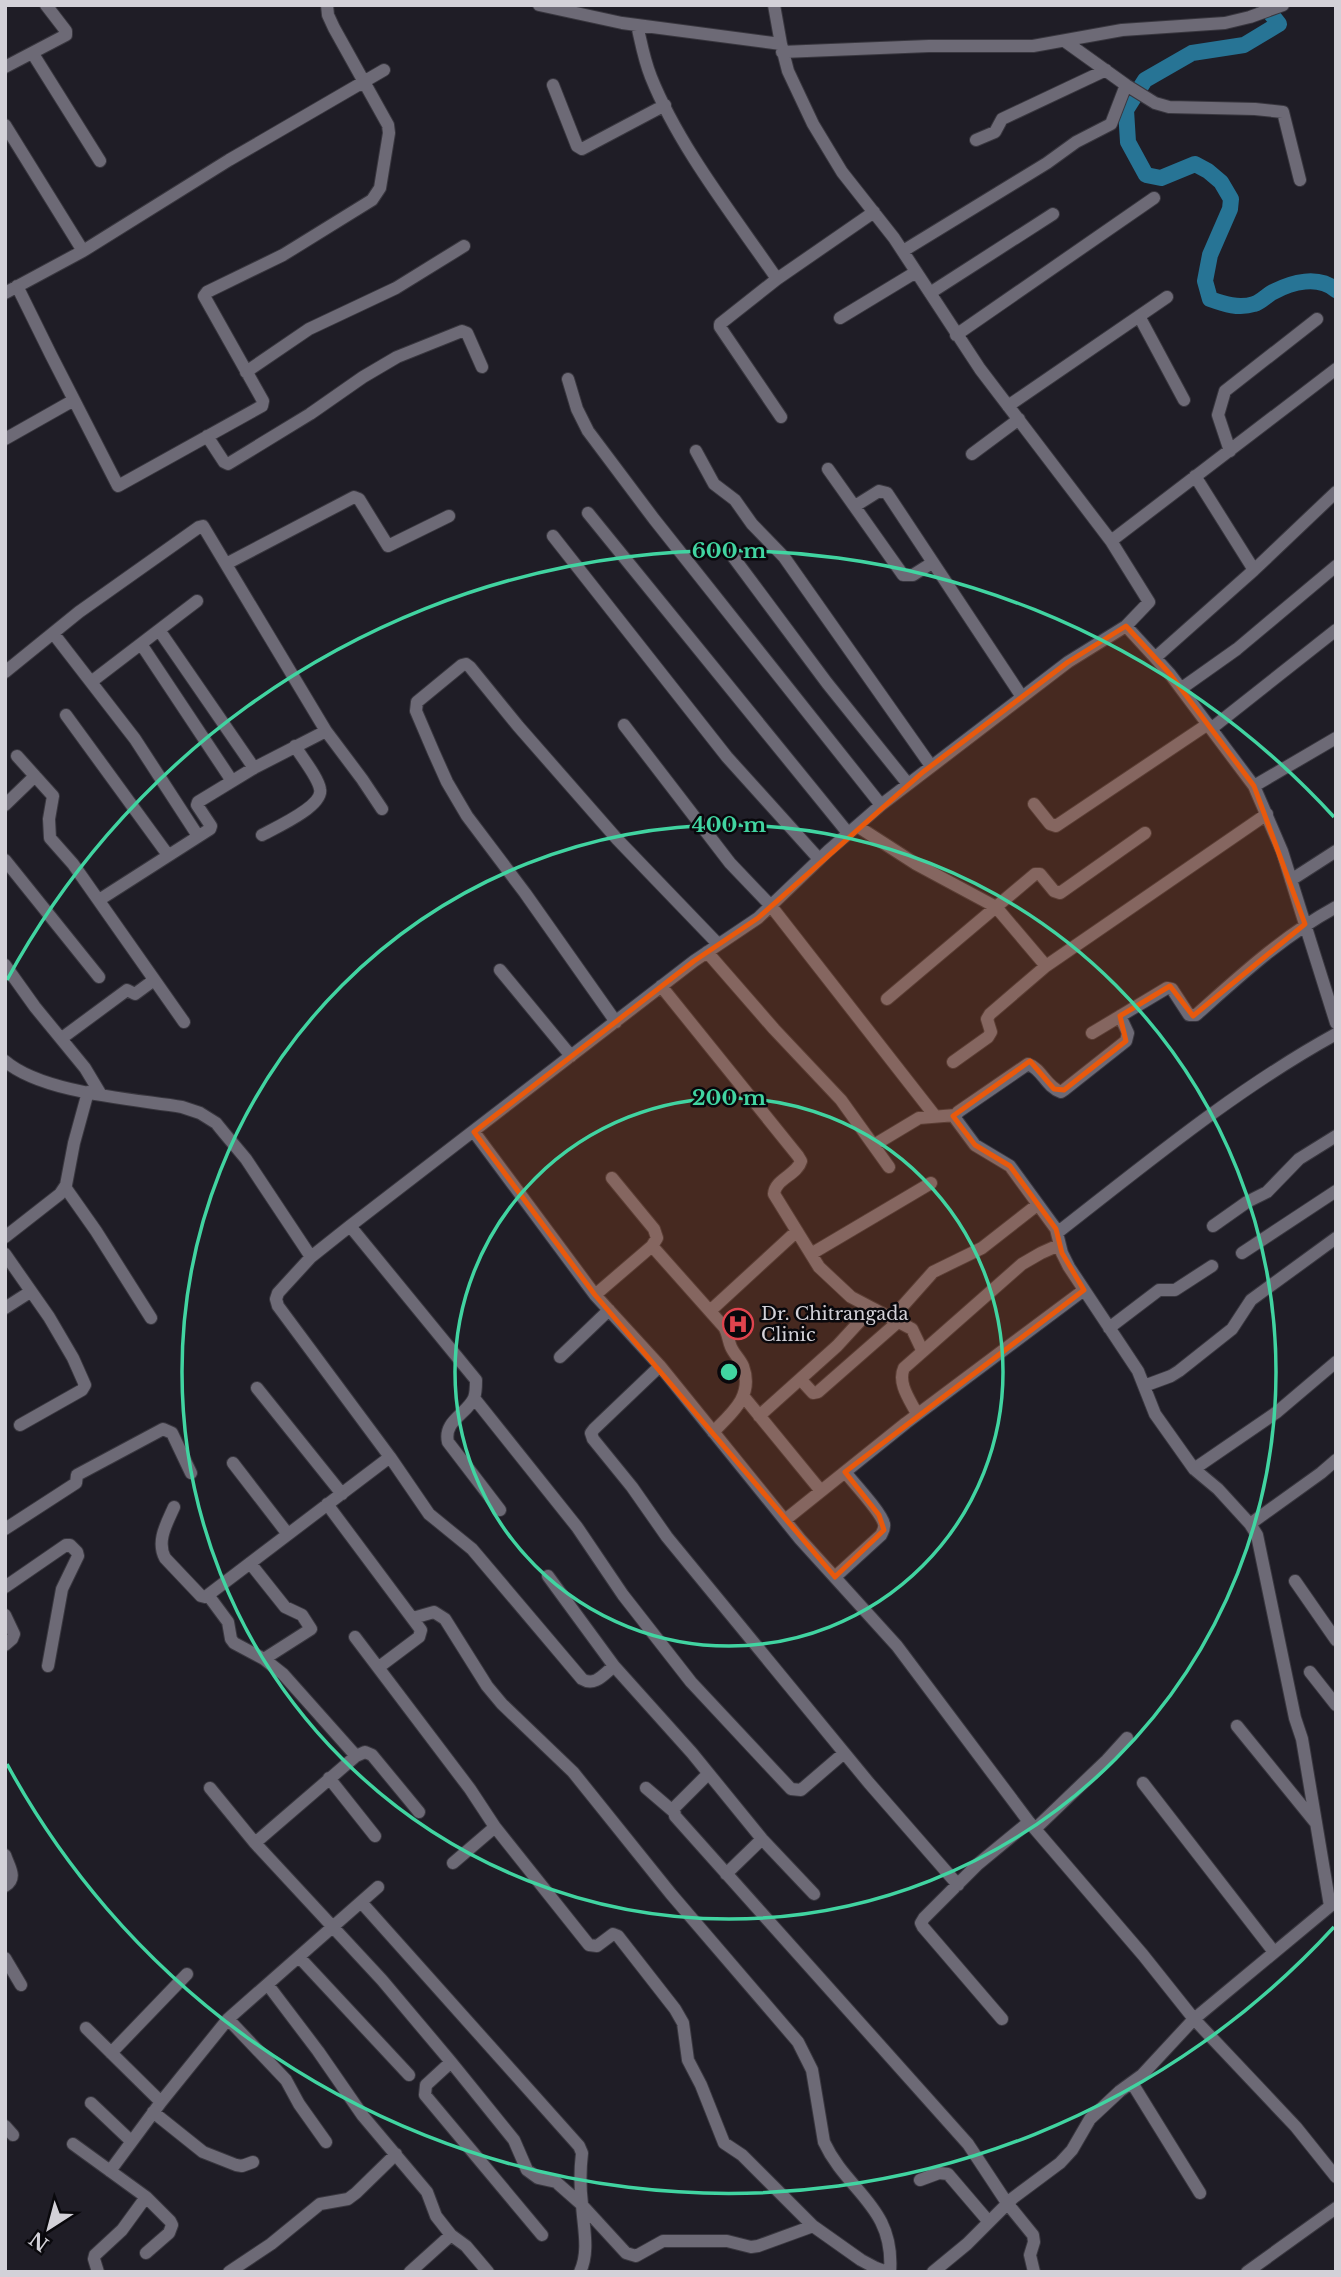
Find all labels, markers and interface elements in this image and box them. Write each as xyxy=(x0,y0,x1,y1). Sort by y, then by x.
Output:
text: 600 m xyxy=(692,538,766,564)
text: 400 m xyxy=(692,812,766,838)
text: 200 m xyxy=(692,1085,766,1111)
place label: Dr. Chitrangada Clinic xyxy=(761,1303,908,1346)
hospital icon: Dr. Chitrangada Clinic xyxy=(721,1307,755,1341)
centre of rings xyxy=(717,1360,741,1384)
north arrow xyxy=(14,2193,84,2263)
text: N xyxy=(25,2227,53,2256)

